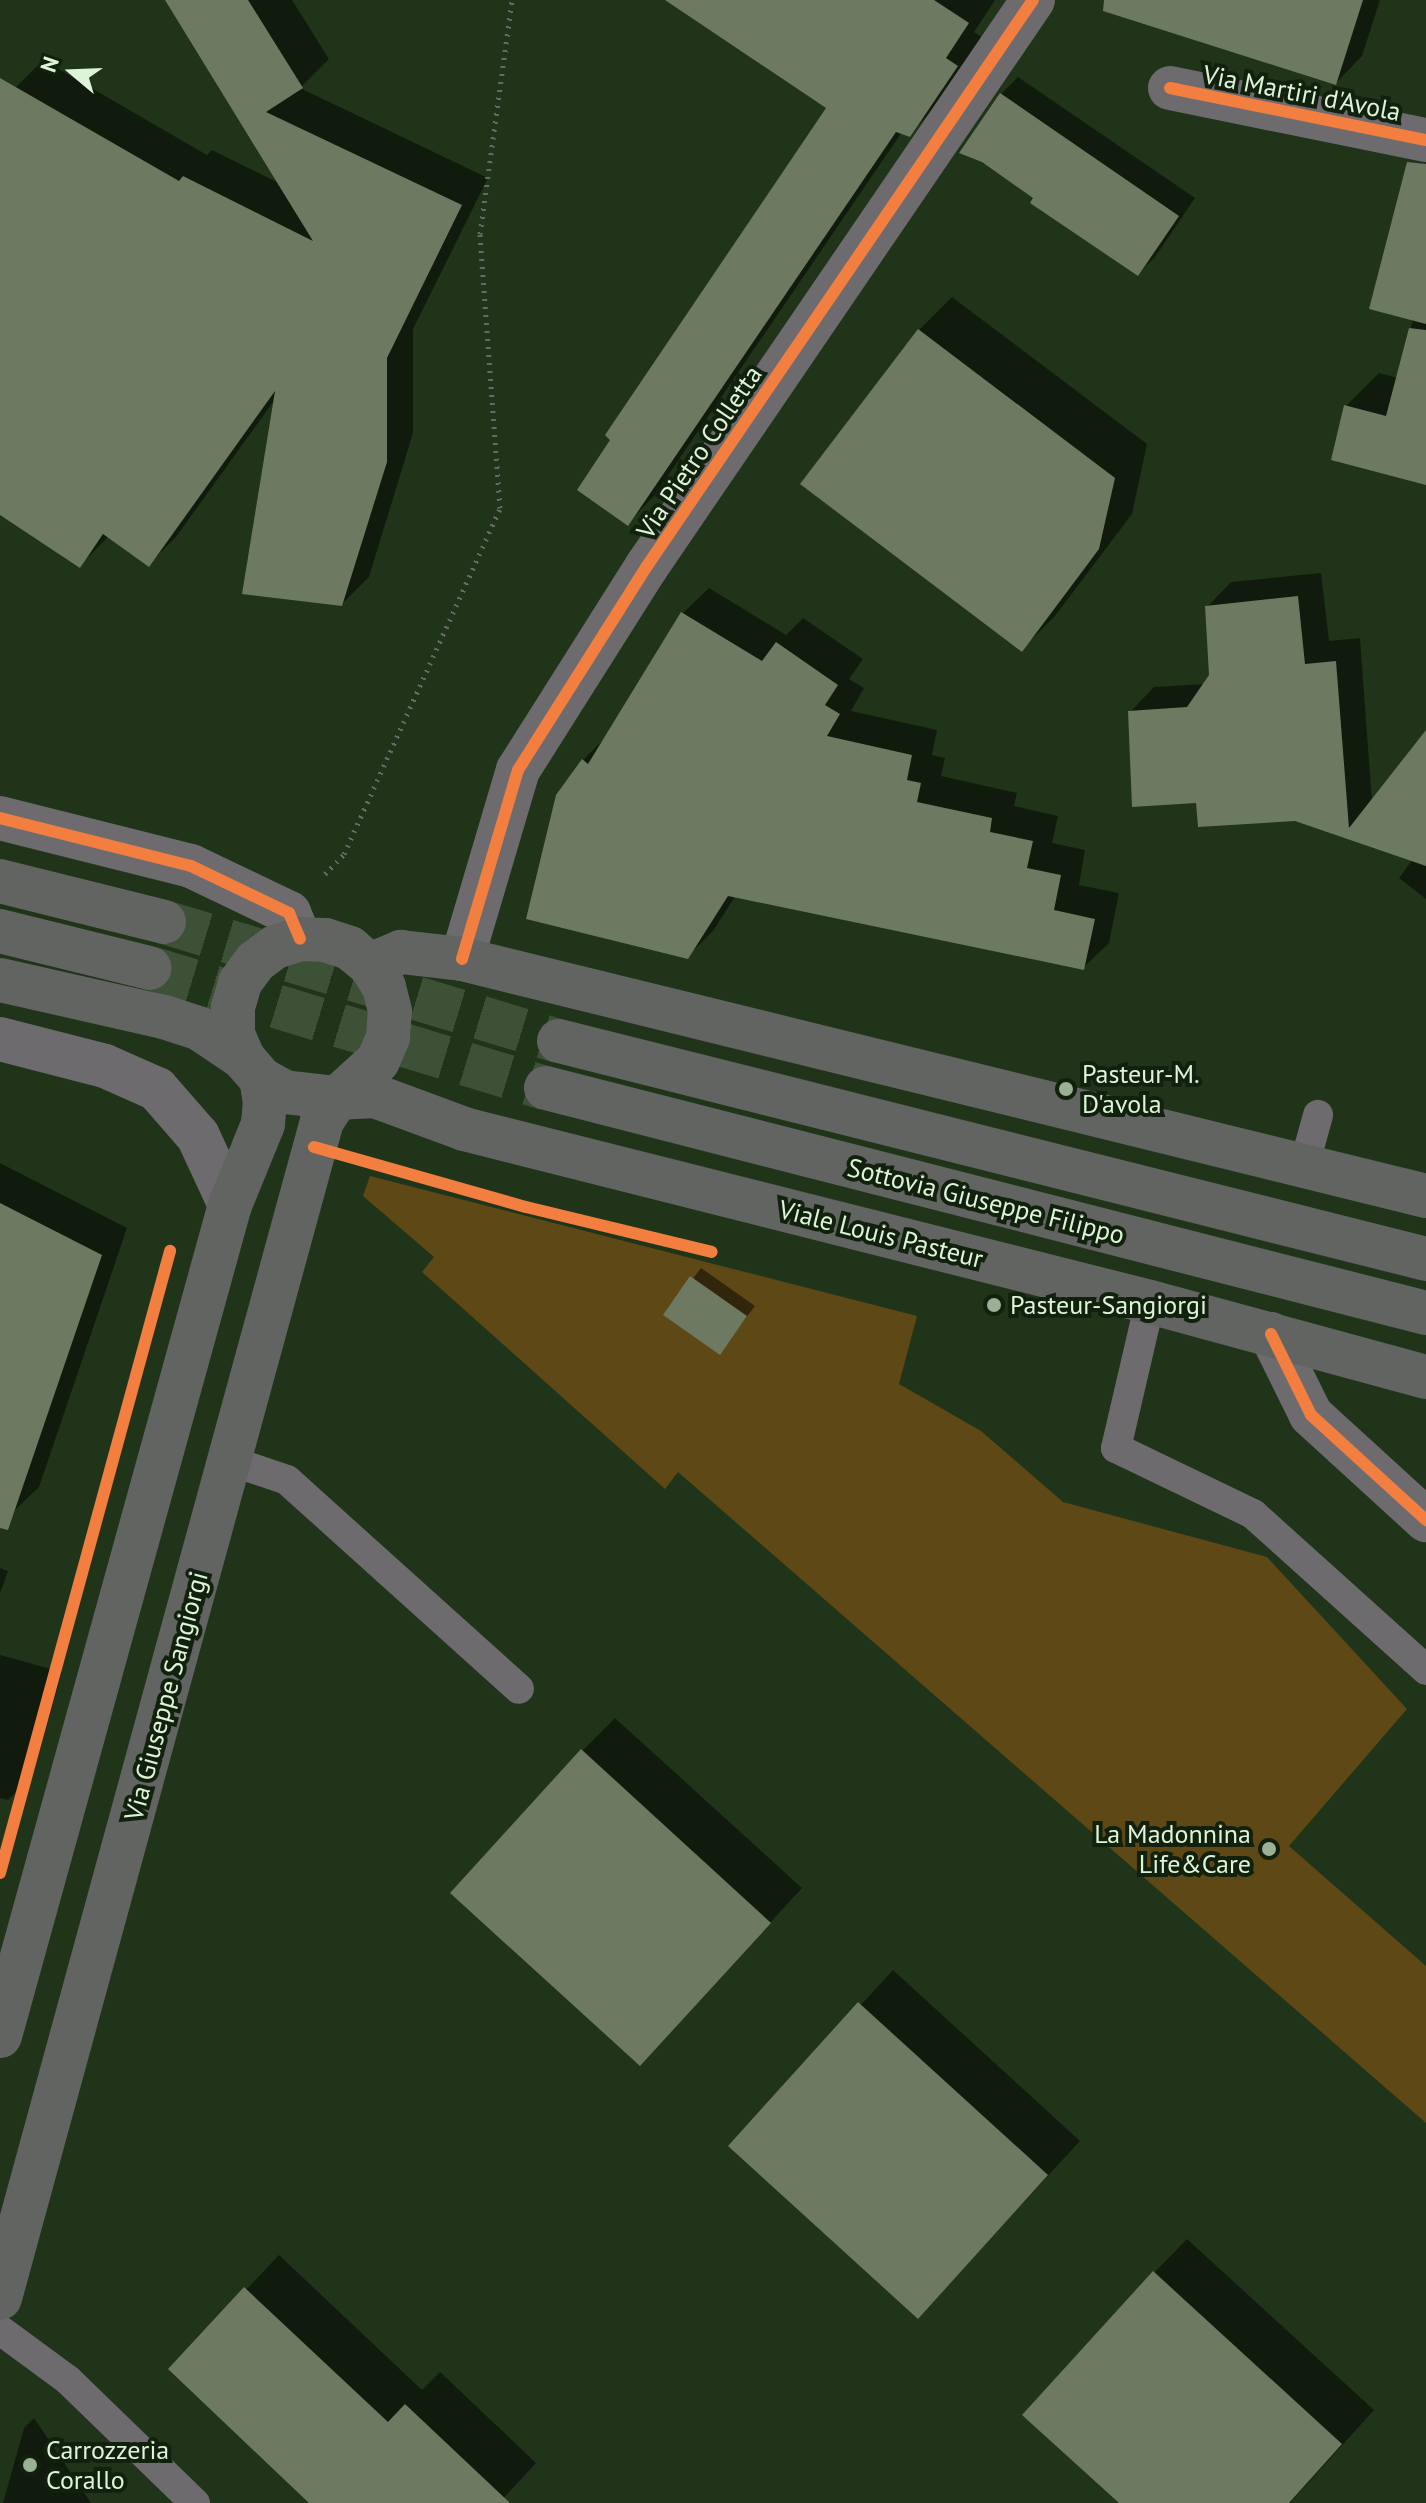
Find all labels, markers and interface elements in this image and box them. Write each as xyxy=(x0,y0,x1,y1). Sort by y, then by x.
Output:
north arrow xyxy=(32,32,112,112)
text: N xyxy=(34,53,65,76)
street label: Via Martiri d'Avola xyxy=(1201,59,1403,127)
street label: Via Pietro Colletta xyxy=(630,360,768,544)
place label: Pasteur-M. D'avola xyxy=(1082,1058,1200,1120)
marker: Pasteur-M. D'avola xyxy=(1057,1080,1075,1098)
street label: Sottovia Giuseppe Filippo xyxy=(844,1151,1128,1251)
street label: Viale Louis Pasteur xyxy=(776,1194,986,1274)
place label: Pasteur-Sangiorgi xyxy=(1010,1289,1207,1321)
marker: Pasteur-Sangiorgi xyxy=(985,1296,1003,1314)
street label: Via Giuseppe Sangiorgi xyxy=(118,1568,214,1824)
place label: La Madonnina Life&Care xyxy=(1094,1818,1251,1880)
marker: La Madonnina Life&Care xyxy=(1258,1838,1280,1860)
place label: Carrozzeria Corallo xyxy=(46,2434,169,2496)
marker: Carrozzeria Corallo xyxy=(21,2456,39,2474)

